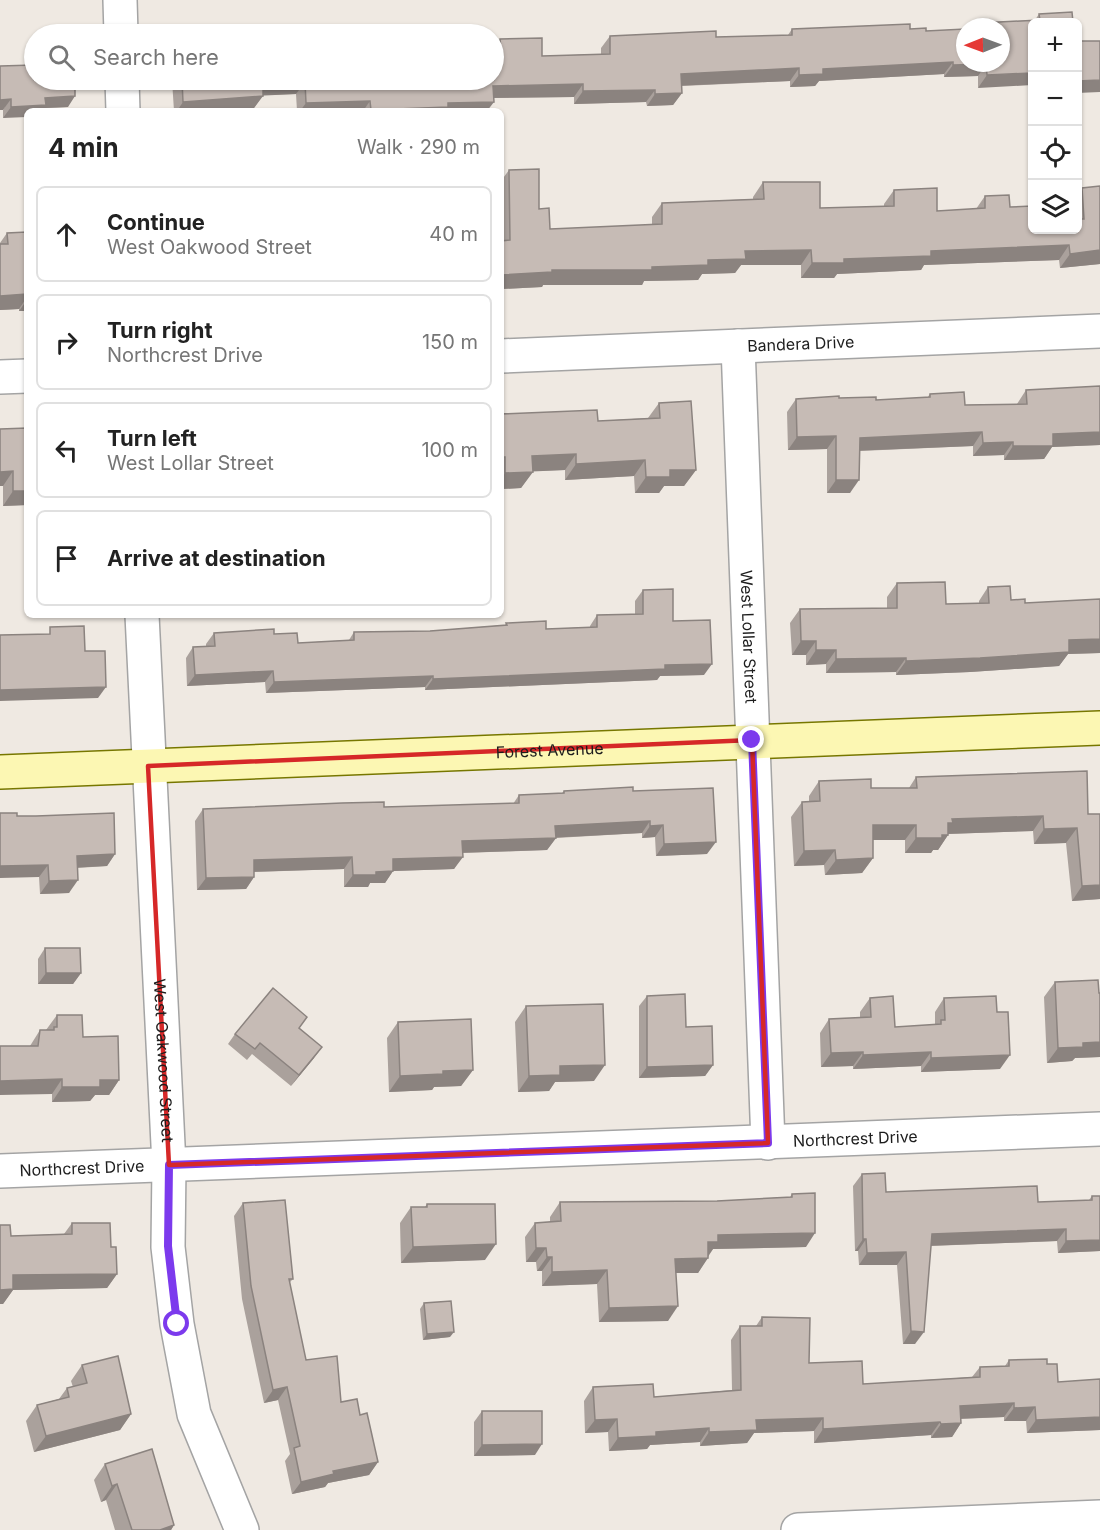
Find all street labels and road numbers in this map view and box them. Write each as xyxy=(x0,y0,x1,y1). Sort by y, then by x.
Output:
street label: Bandera Drive xyxy=(747,331,855,356)
street label: West Lollar Street xyxy=(736,570,761,704)
street label: Forest Avenue xyxy=(495,738,604,762)
street label: West Oakwood Street xyxy=(150,978,178,1143)
street label: Northcrest Drive xyxy=(793,1126,918,1151)
street label: Northcrest Drive xyxy=(19,1155,145,1180)

